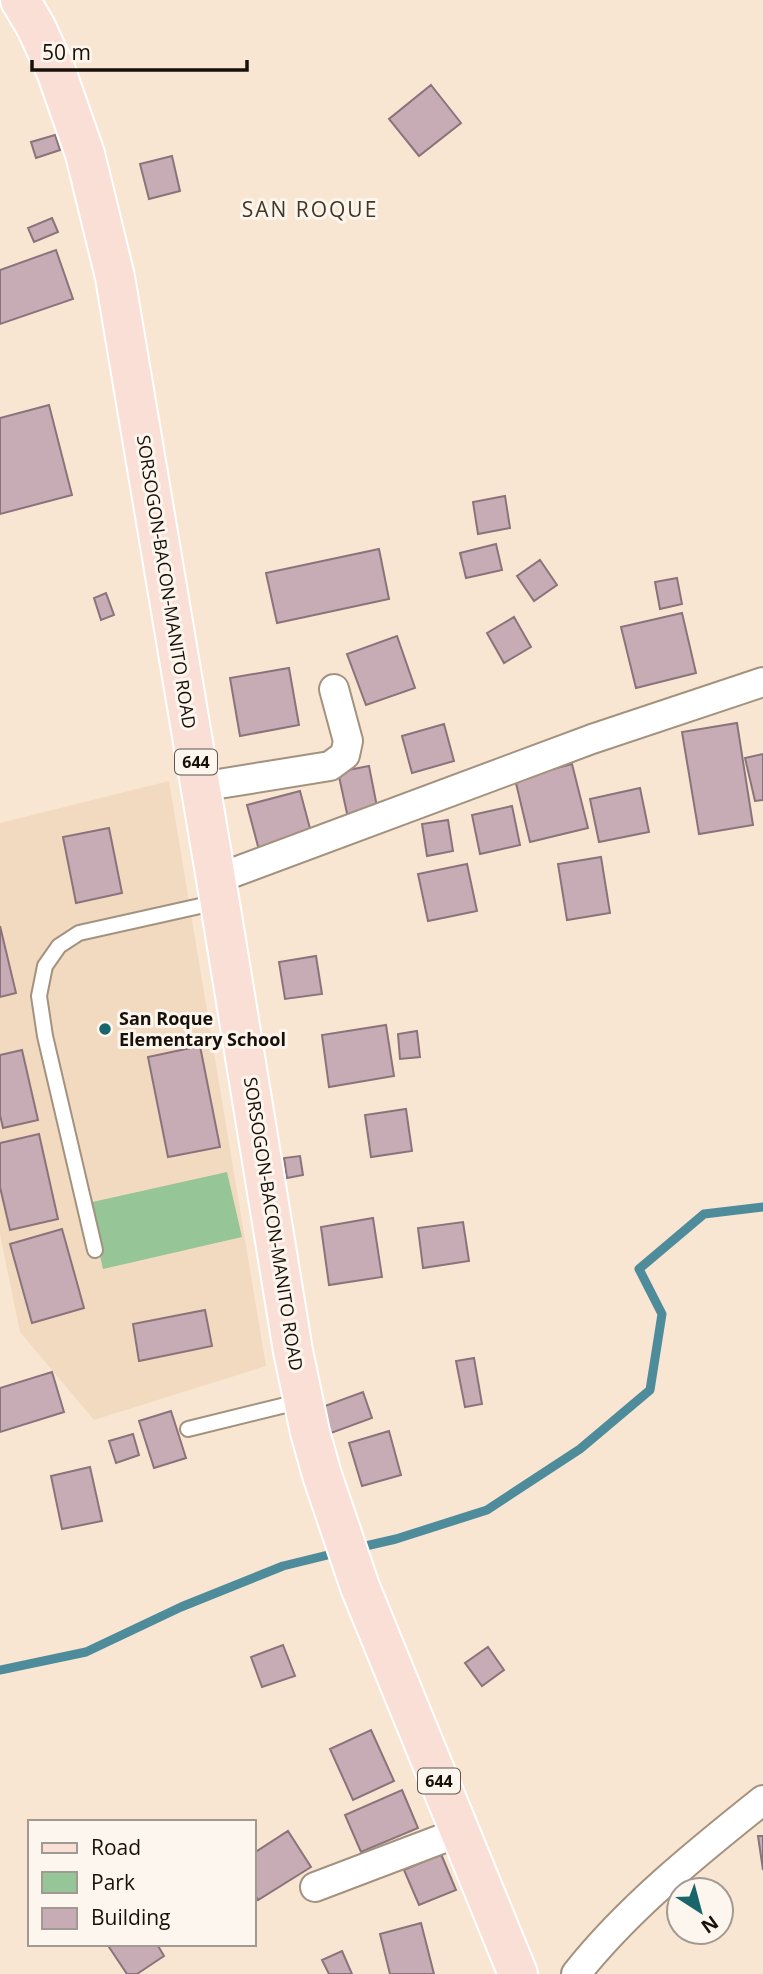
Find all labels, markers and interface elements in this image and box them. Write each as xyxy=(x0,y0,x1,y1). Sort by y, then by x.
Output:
scale bar xyxy=(32,28,247,72)
text: 50 m xyxy=(42,38,91,66)
district label: SAN ROQUE xyxy=(242,195,378,223)
street label: SORSOGON-BACON-MANITO ROAD xyxy=(132,433,202,731)
road number: 644 xyxy=(175,750,217,775)
place label: San Roque Elementary School xyxy=(119,1006,286,1051)
marker: San Roque Elementary School xyxy=(97,1021,113,1037)
street label: SORSOGON-BACON-MANITO ROAD xyxy=(239,1075,309,1373)
road number: 644 xyxy=(418,1768,460,1794)
legend xyxy=(28,1820,256,1946)
text: Road xyxy=(91,1833,141,1861)
text: Park xyxy=(91,1868,135,1896)
north arrow xyxy=(665,1876,735,1946)
text: Building xyxy=(91,1903,170,1931)
text: N xyxy=(696,1910,724,1940)

